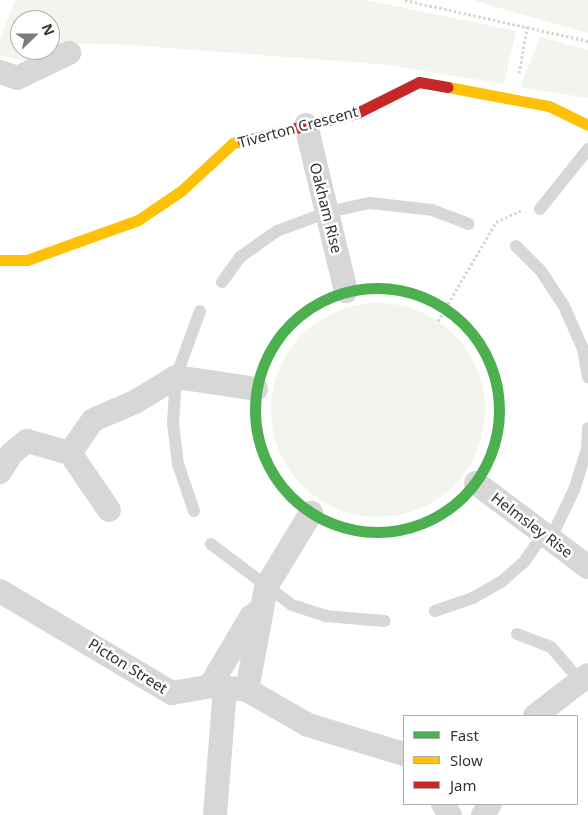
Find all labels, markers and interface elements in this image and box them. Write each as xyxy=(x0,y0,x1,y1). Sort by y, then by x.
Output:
north arrow xyxy=(10,10,60,60)
text: N xyxy=(37,21,59,38)
street label: Tiverton Crescent xyxy=(236,102,360,152)
street label: Oakham Rise xyxy=(306,161,346,255)
street label: Helmsley Rise xyxy=(488,489,576,561)
street label: Picton Street xyxy=(85,635,171,697)
legend xyxy=(403,715,578,805)
text: Fast xyxy=(450,725,479,745)
text: Slow xyxy=(450,750,483,770)
text: Jam xyxy=(450,775,477,795)

